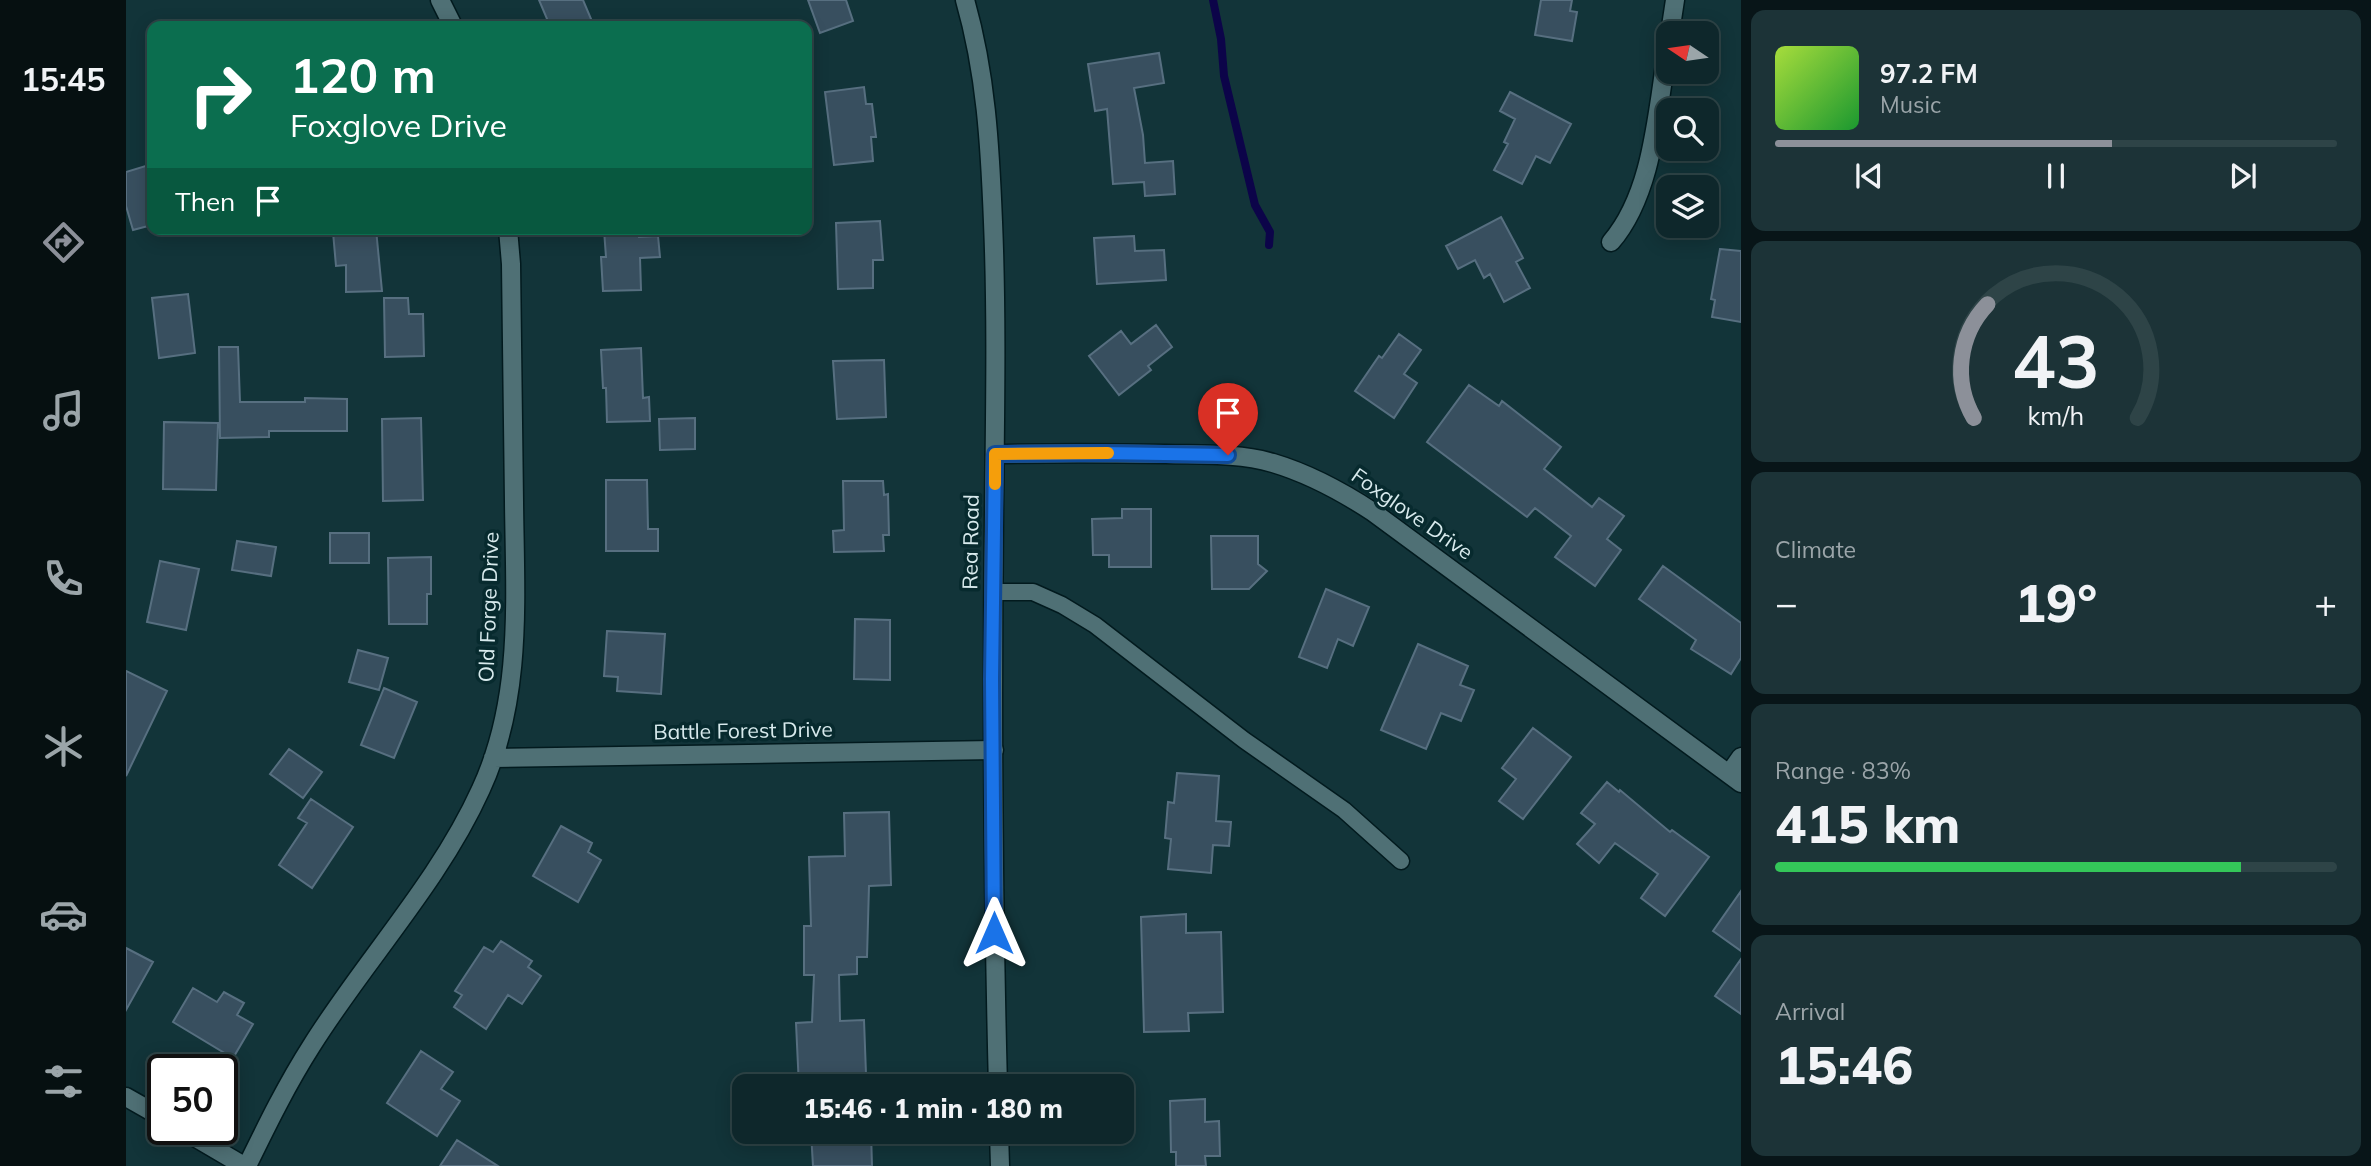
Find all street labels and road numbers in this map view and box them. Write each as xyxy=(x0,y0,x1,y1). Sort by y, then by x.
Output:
street label: Foxglove Drive xyxy=(1347,462,1478,565)
street label: Rea Road xyxy=(956,494,984,590)
street label: Old Forge Drive xyxy=(472,531,504,683)
street label: Battle Forest Drive xyxy=(653,715,833,745)

